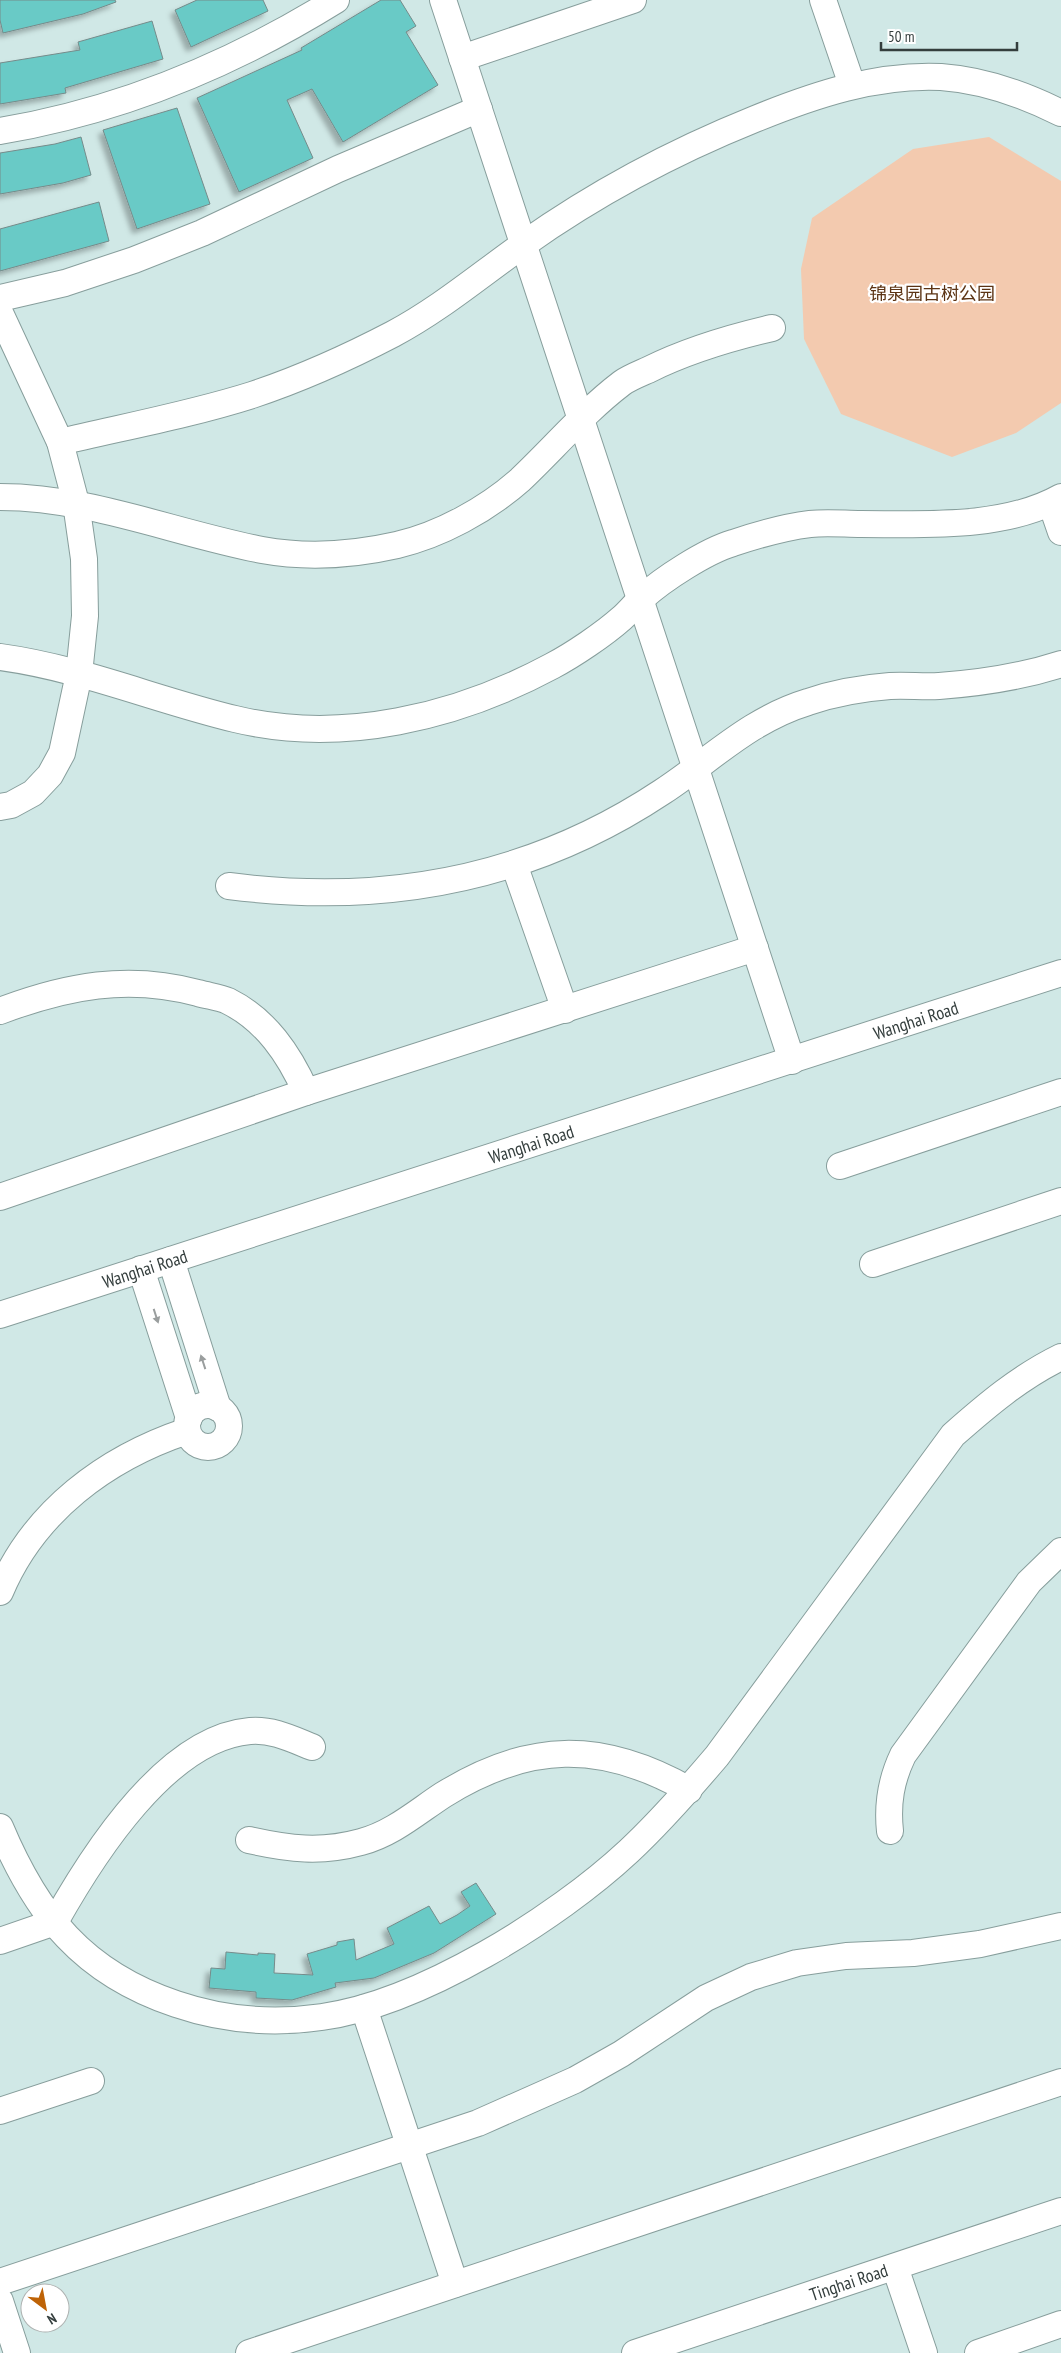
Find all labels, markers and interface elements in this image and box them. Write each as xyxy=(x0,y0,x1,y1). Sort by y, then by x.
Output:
scale bar xyxy=(881,20,1017,52)
text: 50 m xyxy=(888,27,914,46)
park label: 锦泉园古树公园 xyxy=(869,282,995,305)
street label: Wanghai Road xyxy=(870,995,961,1044)
street label: Wanghai Road xyxy=(486,1119,576,1168)
street label: Wanghai Road xyxy=(99,1244,190,1293)
one-way arrow xyxy=(153,1308,161,1323)
one-way arrow xyxy=(199,1354,207,1369)
street label: Tinghai Road xyxy=(806,2258,891,2306)
north arrow xyxy=(20,2283,70,2333)
text: N xyxy=(44,2309,60,2329)

